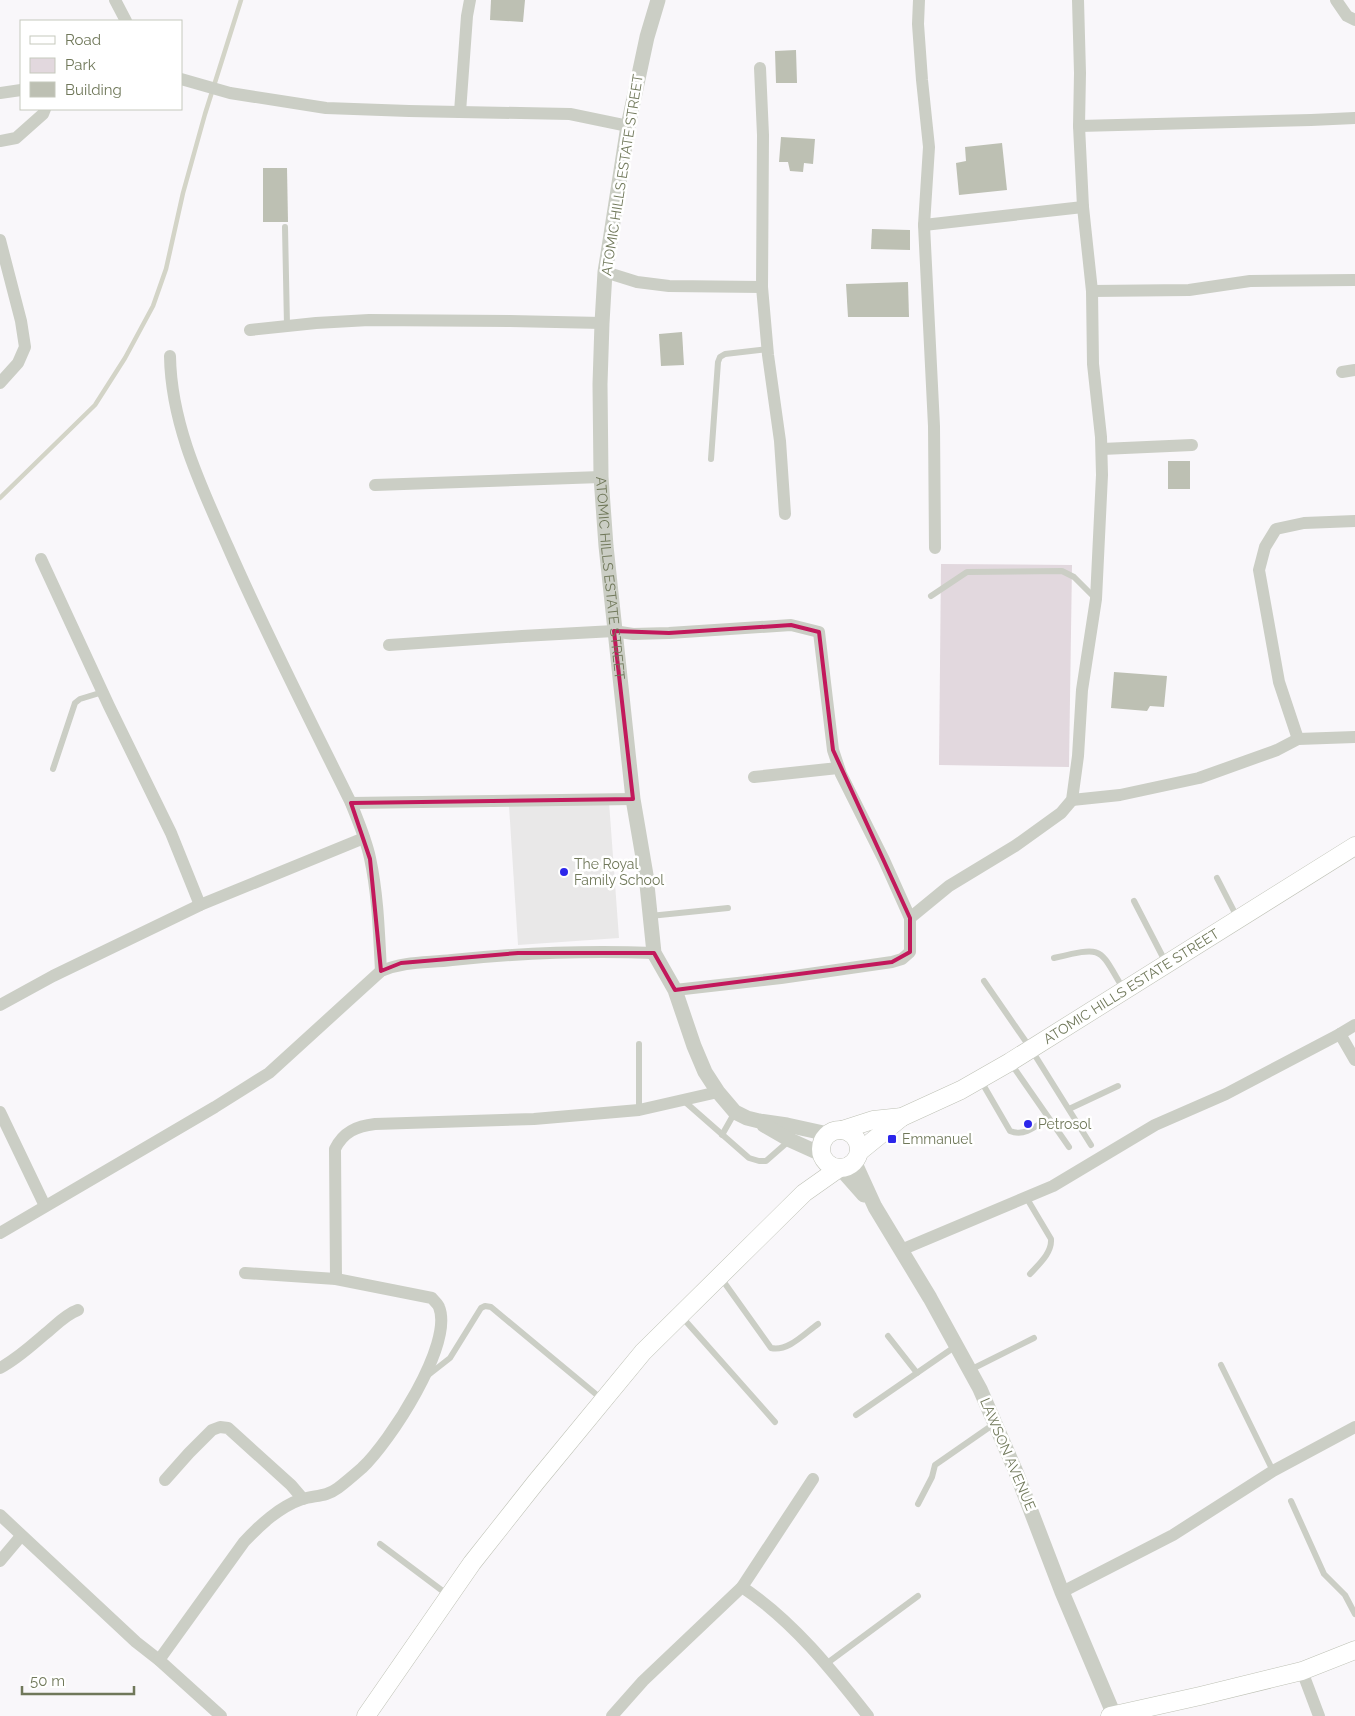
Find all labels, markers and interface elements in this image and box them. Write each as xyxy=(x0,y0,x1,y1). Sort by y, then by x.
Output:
legend xyxy=(20,20,182,110)
text: Road xyxy=(65,31,101,49)
text: Park xyxy=(65,56,96,74)
street label: ATOMIC HILLS ESTATE STREET xyxy=(598,73,646,277)
text: Building xyxy=(65,81,122,99)
street label: ATOMIC HILLS ESTATE STREET xyxy=(593,476,628,681)
place label: The Royal Family School xyxy=(574,856,664,888)
marker: The Royal Family School xyxy=(558,866,570,878)
street label: ATOMIC HILLS ESTATE STREET xyxy=(1040,925,1222,1047)
place label: Petrosol xyxy=(1038,1116,1092,1132)
marker: Petrosol xyxy=(1022,1118,1034,1130)
place label: Emmanuel xyxy=(902,1131,973,1147)
marker: Emmanuel xyxy=(886,1133,898,1145)
street label: LAWSON AVENUE xyxy=(977,1395,1039,1513)
scale bar xyxy=(22,1664,135,1696)
text: 50 m xyxy=(30,1672,65,1690)

